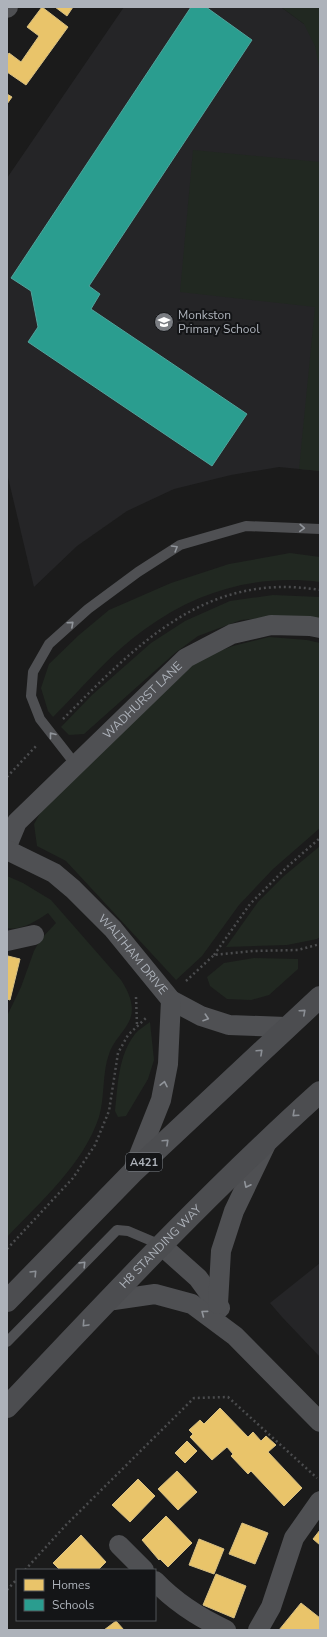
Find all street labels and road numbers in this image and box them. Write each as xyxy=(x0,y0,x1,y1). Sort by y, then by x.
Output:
street label: WADHURST LANE xyxy=(99,658,186,742)
street label: WALTHAM DRIVE xyxy=(95,911,171,998)
road number: A421 xyxy=(126,1153,162,1171)
street label: H8 STANDING WAY xyxy=(116,1201,206,1292)

